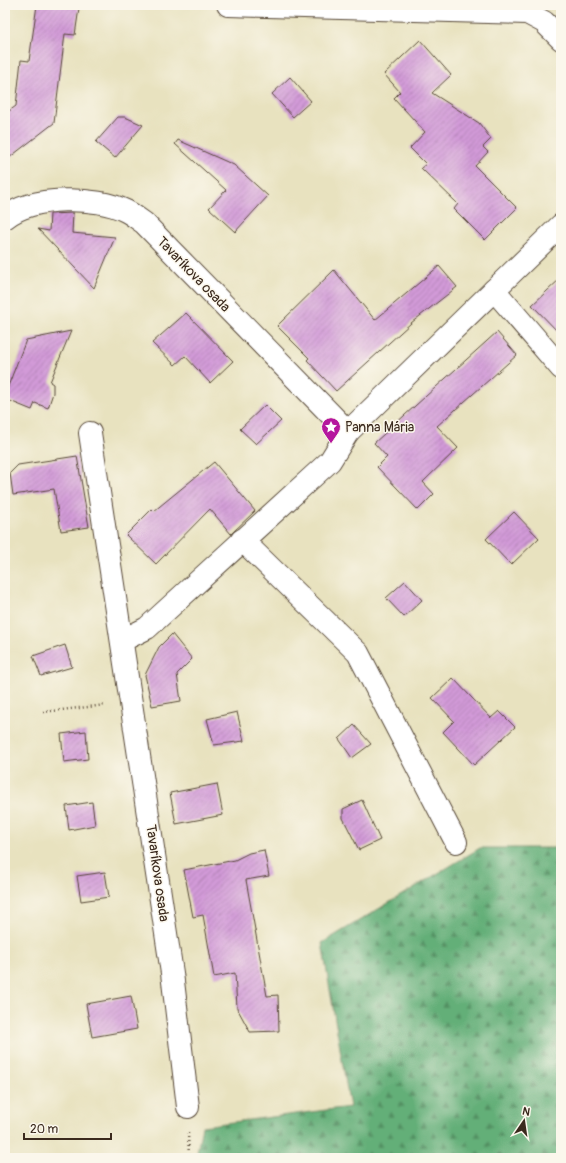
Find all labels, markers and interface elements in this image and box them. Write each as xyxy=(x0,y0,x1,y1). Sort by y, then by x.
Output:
street label: Tavaríkova osada xyxy=(153,233,234,316)
place icon: Panna Mária xyxy=(320,416,342,444)
place label: Panna Mária xyxy=(345,419,414,436)
street label: Tavaríkova osada xyxy=(142,823,173,923)
north arrow xyxy=(504,1101,544,1141)
text: N xyxy=(521,1105,532,1119)
scale bar xyxy=(24,1115,111,1141)
text: 20 m xyxy=(30,1122,59,1137)

